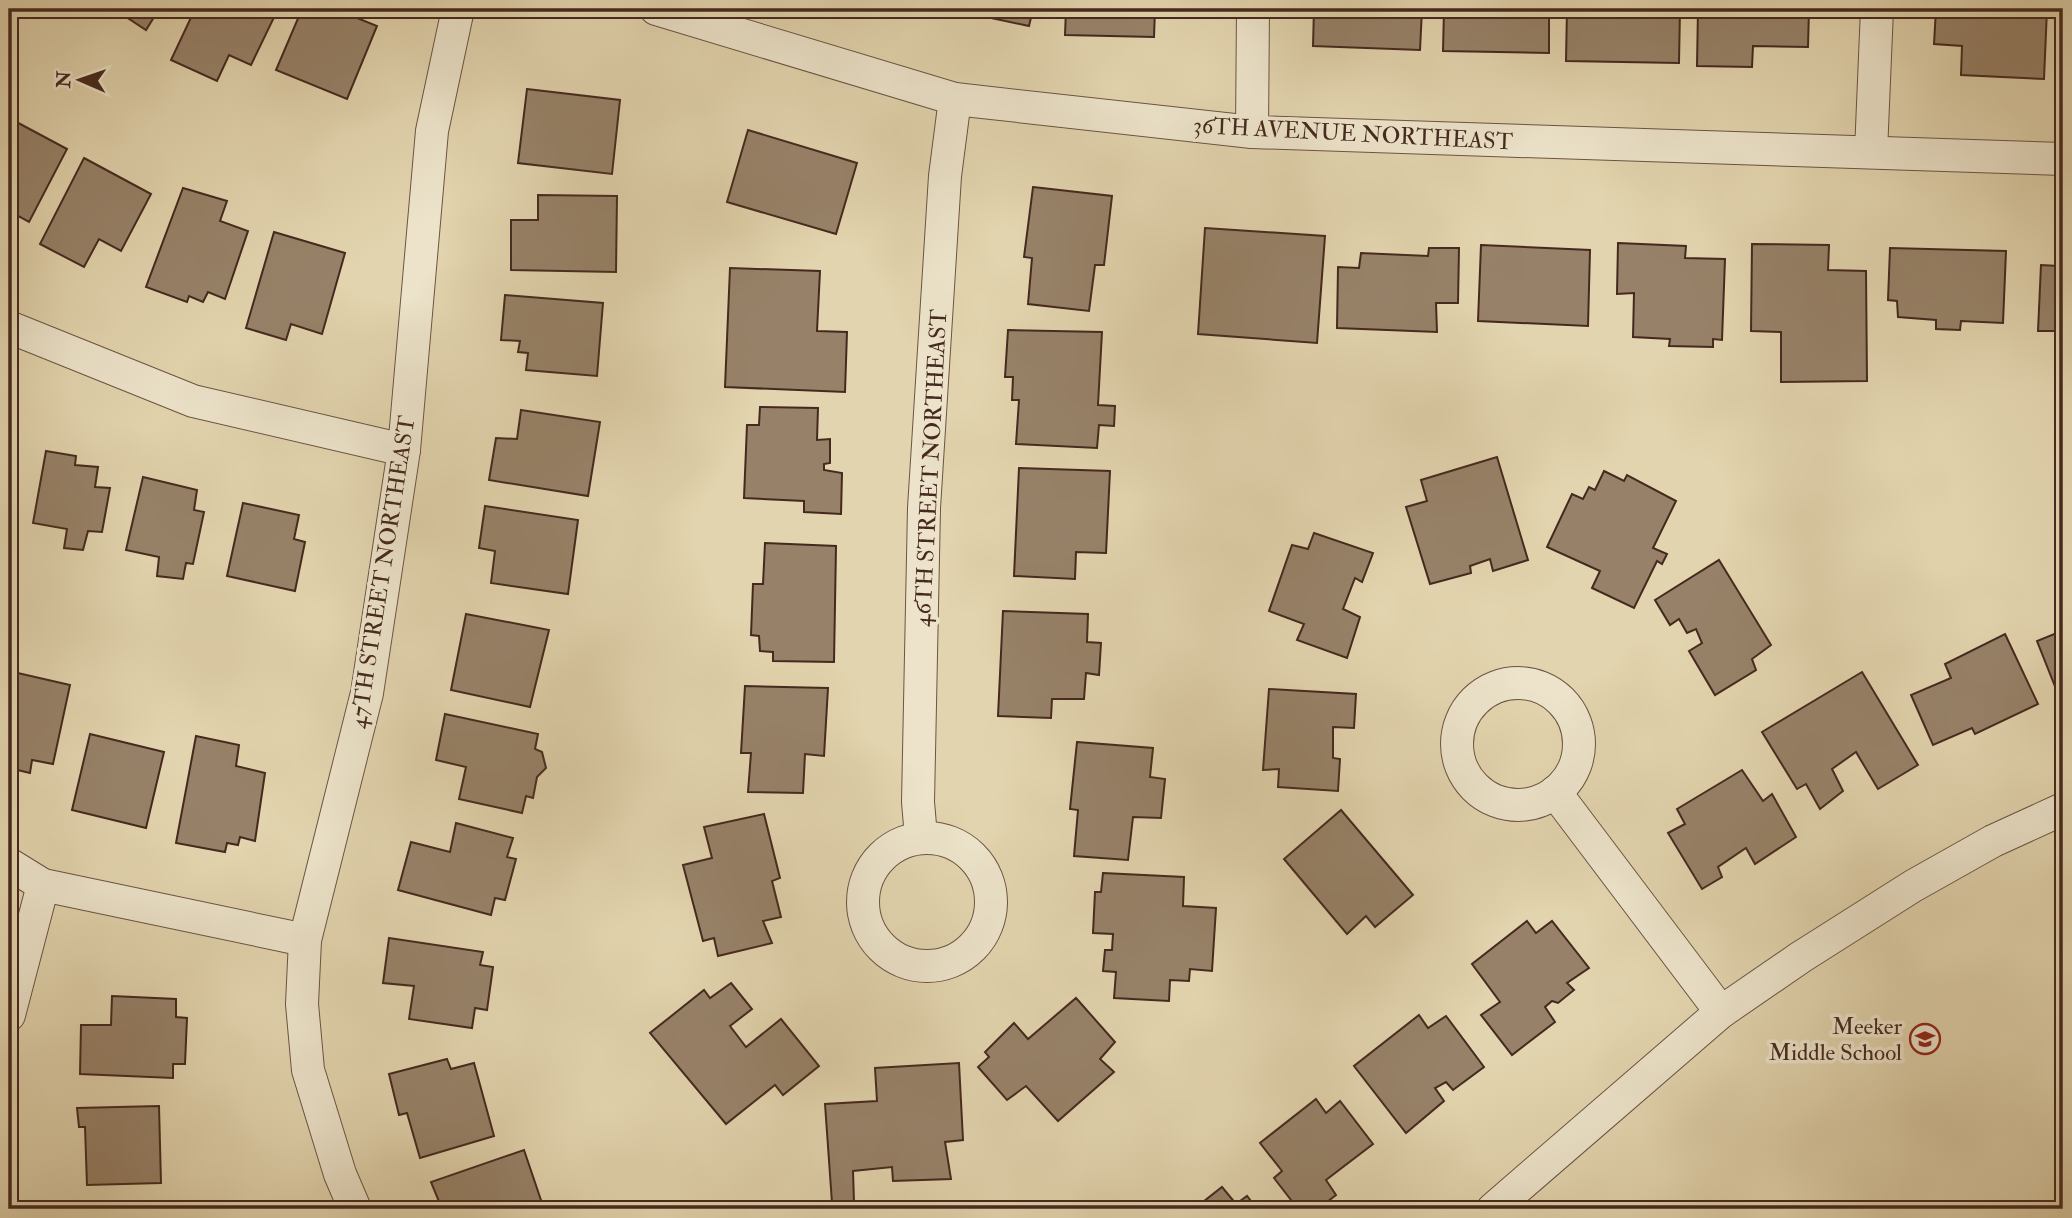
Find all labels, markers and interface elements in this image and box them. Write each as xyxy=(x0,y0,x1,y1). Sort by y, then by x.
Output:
north arrow xyxy=(46,46,116,116)
text: N xyxy=(52,70,76,89)
street label: 36TH AVENUE NORTHEAST xyxy=(1192,111,1514,156)
street label: 46TH STREET NORTHEAST xyxy=(908,309,953,628)
street label: 47TH STREET NORTHEAST xyxy=(343,414,422,731)
place label: Meeker Middle School xyxy=(1769,1012,1902,1067)
school or university icon: Meeker Middle School xyxy=(1908,1022,1942,1056)

